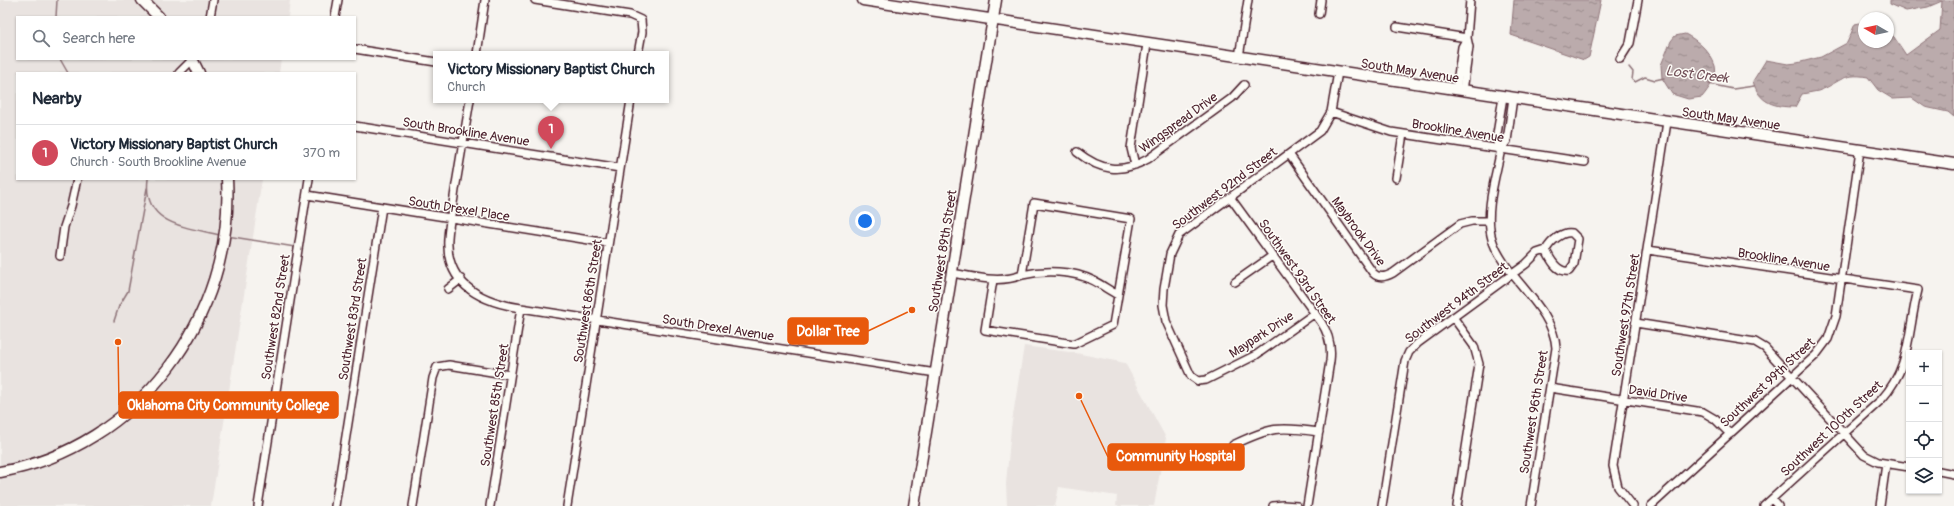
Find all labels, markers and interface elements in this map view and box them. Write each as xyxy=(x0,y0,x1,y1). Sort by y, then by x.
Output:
north arrow xyxy=(1858,12,1894,48)
search box xyxy=(16,16,356,60)
icon: search xyxy=(30,27,52,49)
text: Search here xyxy=(62,29,135,48)
popup xyxy=(433,51,669,103)
street label: South May Avenue xyxy=(1360,55,1461,87)
text: Victory Missionary Baptist Church xyxy=(447,60,655,79)
water label: Lost Creek xyxy=(1664,62,1731,87)
text: Church xyxy=(447,79,485,95)
text: Nearby xyxy=(32,88,81,109)
street label: Wingspread Drive xyxy=(1136,89,1221,157)
street label: South May Avenue xyxy=(1681,104,1782,134)
street label: South Brookline Avenue xyxy=(401,114,531,150)
pin: 1 xyxy=(538,116,564,149)
street label: Brookline Avenue xyxy=(1411,116,1506,146)
text: Victory Missionary Baptist Church xyxy=(70,135,277,154)
street label: Southwest 92nd Street xyxy=(1169,144,1281,233)
text: 1 xyxy=(42,145,48,161)
text: 370 m xyxy=(303,145,340,161)
text: Church · South Brookline Avenue xyxy=(70,154,246,170)
street label: Southwest 89th Street xyxy=(925,188,961,314)
street label: South Drexel Place xyxy=(407,193,511,225)
street label: Maybrook Drive xyxy=(1328,194,1389,270)
your location xyxy=(855,211,875,231)
street label: Southwest 93rd Street xyxy=(1255,216,1340,328)
street label: Southwest 86th Street xyxy=(570,237,606,364)
street label: Brookline Avenue xyxy=(1737,245,1832,275)
street label: Southwest 82nd Street xyxy=(258,252,294,381)
street label: Southwest 97th Street xyxy=(1608,252,1644,378)
street label: Southwest 83rd Street xyxy=(335,256,371,382)
street label: Southwest 94th Street xyxy=(1402,258,1512,347)
street label: Maypark Drive xyxy=(1226,308,1297,362)
street label: South Drexel Avenue xyxy=(661,311,775,345)
callout: Dollar Tree xyxy=(788,318,868,344)
text: Dollar Tree xyxy=(796,323,861,340)
street label: Southwest 99th Street xyxy=(1717,334,1819,431)
street label: Southwest 85th Street xyxy=(477,342,513,468)
street label: Southwest 96th Street xyxy=(1516,348,1552,475)
map controls xyxy=(1906,350,1942,494)
button: + xyxy=(1906,350,1942,386)
street label: Southwest 100th Street xyxy=(1777,377,1887,480)
street label: David Drive xyxy=(1627,382,1689,406)
button: − xyxy=(1906,386,1942,422)
callout: Oklahoma City Community College xyxy=(119,392,338,418)
text: Oklahoma City Community College xyxy=(127,397,330,414)
button: locate xyxy=(1906,422,1942,458)
callout: Community Hospital xyxy=(1108,444,1244,470)
text: Community Hospital xyxy=(1116,448,1236,465)
button: layers xyxy=(1906,458,1942,494)

